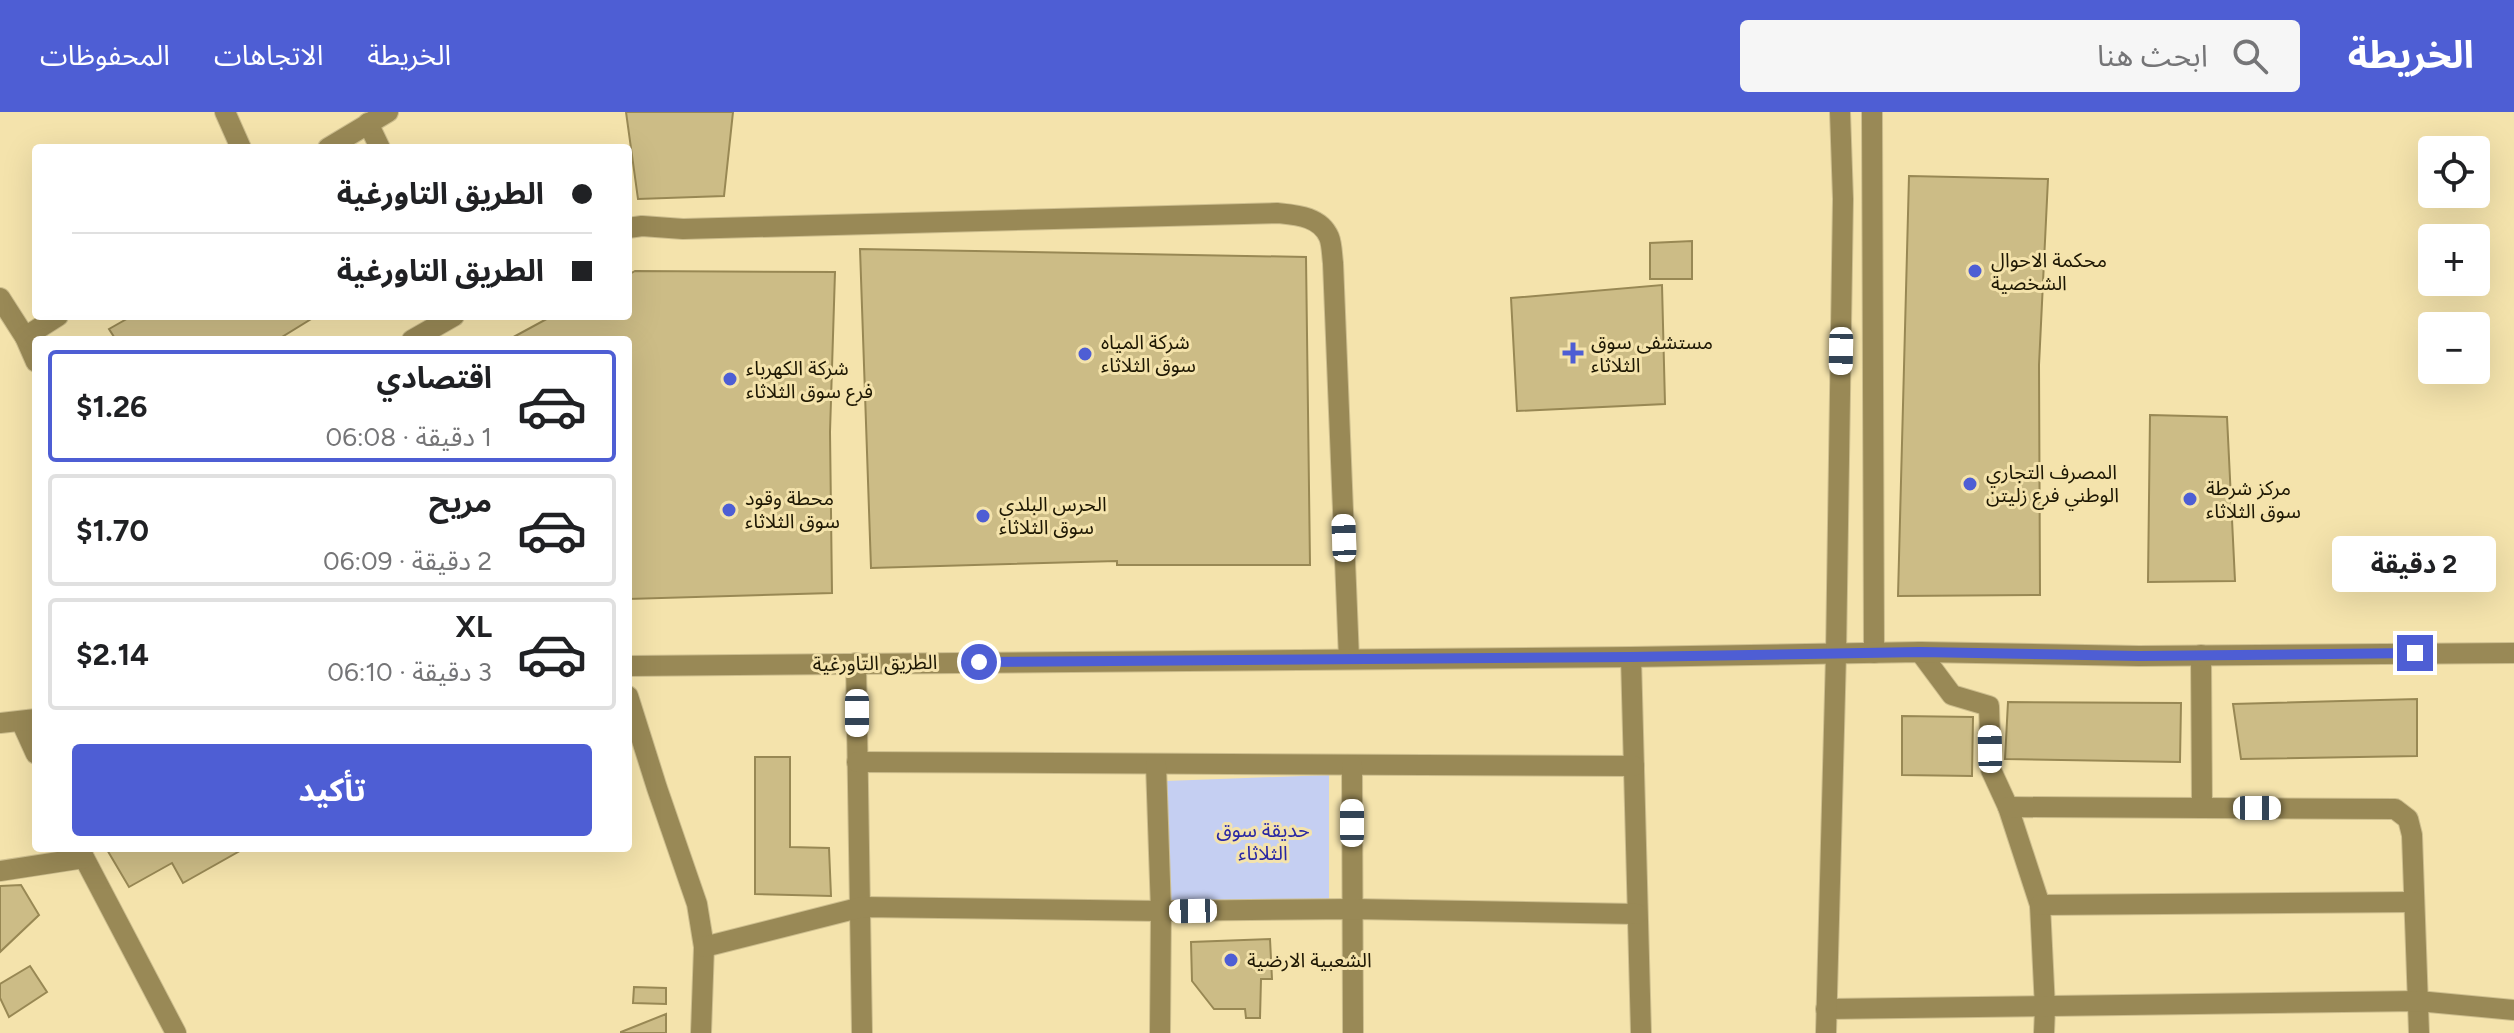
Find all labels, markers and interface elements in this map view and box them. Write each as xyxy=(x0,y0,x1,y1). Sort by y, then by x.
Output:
search box xyxy=(1740,20,2300,92)
text: الخريطة xyxy=(2348,32,2474,78)
icon: search xyxy=(2228,34,2272,78)
text: ابحث هنا xyxy=(2097,37,2208,74)
text: المحفوظات xyxy=(40,38,170,72)
text: الاتجاهات xyxy=(214,38,323,72)
text: الخريطة xyxy=(367,38,451,72)
map controls xyxy=(2418,136,2490,384)
button: locate xyxy=(2418,136,2490,208)
text: الطريق التاورغية xyxy=(337,175,544,212)
button: + xyxy=(2418,224,2490,296)
place label: محكمة الاحوال الشخصية xyxy=(1991,248,2107,295)
text: الطريق التاورغية xyxy=(337,252,544,289)
marker: محكمة الاحوال الشخصية xyxy=(1966,262,1984,280)
button: − xyxy=(2418,312,2490,384)
car xyxy=(1829,327,1853,375)
place label: شركة المياه سوق الثلاثاء xyxy=(1101,330,1196,377)
place label: مستشفى سوق الثلاثاء xyxy=(1591,330,1713,377)
marker: مستشفى سوق الثلاثاء xyxy=(1562,342,1584,364)
marker: شركة المياه سوق الثلاثاء xyxy=(1076,345,1094,363)
place label: شركة الكهرباء فرع سوق الثلاثاء xyxy=(746,356,873,406)
text: اقتصادي xyxy=(377,359,492,396)
icon: car xyxy=(516,370,588,442)
marker: شركة الكهرباء فرع سوق الثلاثاء xyxy=(721,370,739,388)
text: $1.26 xyxy=(76,388,148,425)
text: 1 دقيقة · 06:08 xyxy=(326,421,492,453)
place label: المصرف التجاري الوطني فرع زليتن xyxy=(1986,460,2119,511)
marker: المصرف التجاري الوطني فرع زليتن xyxy=(1961,475,1979,493)
place label: مركز شرطة سوق الثلاثاء xyxy=(2206,476,2301,523)
text: مريح xyxy=(429,483,492,520)
place label: محطة وقود سوق الثلاثاء xyxy=(745,486,840,533)
marker: مركز شرطة سوق الثلاثاء xyxy=(2181,490,2199,508)
place label: الحرس البلدي سوق الثلاثاء xyxy=(999,492,1107,539)
icon: car xyxy=(516,494,588,566)
marker: محطة وقود سوق الثلاثاء xyxy=(720,501,738,519)
marker: الحرس البلدي سوق الثلاثاء xyxy=(974,507,992,525)
text: $1.70 xyxy=(76,512,149,549)
car xyxy=(1331,514,1357,562)
callout: 2 دقيقة xyxy=(2333,537,2497,593)
text: 2 دقيقة · 06:09 xyxy=(323,545,492,577)
text: 2 دقيقة xyxy=(2371,548,2457,580)
text: XL xyxy=(456,608,492,645)
icon: car xyxy=(516,618,588,690)
route end xyxy=(2397,635,2433,671)
text: $2.14 xyxy=(76,636,149,673)
route start xyxy=(961,644,997,680)
street label: الطريق التاورغية xyxy=(812,650,938,677)
text: 3 دقيقة · 06:10 xyxy=(327,656,492,688)
car xyxy=(845,689,869,737)
car xyxy=(1978,725,2002,773)
button: تأكيد xyxy=(72,744,592,836)
car xyxy=(2233,796,2281,820)
car xyxy=(1340,799,1364,847)
park label: حديقة سوق الثلاثاء xyxy=(1216,818,1310,865)
car xyxy=(1169,899,1217,923)
place label: الشعبية الارضية xyxy=(1247,948,1372,972)
marker: الشعبية الارضية xyxy=(1222,951,1240,969)

